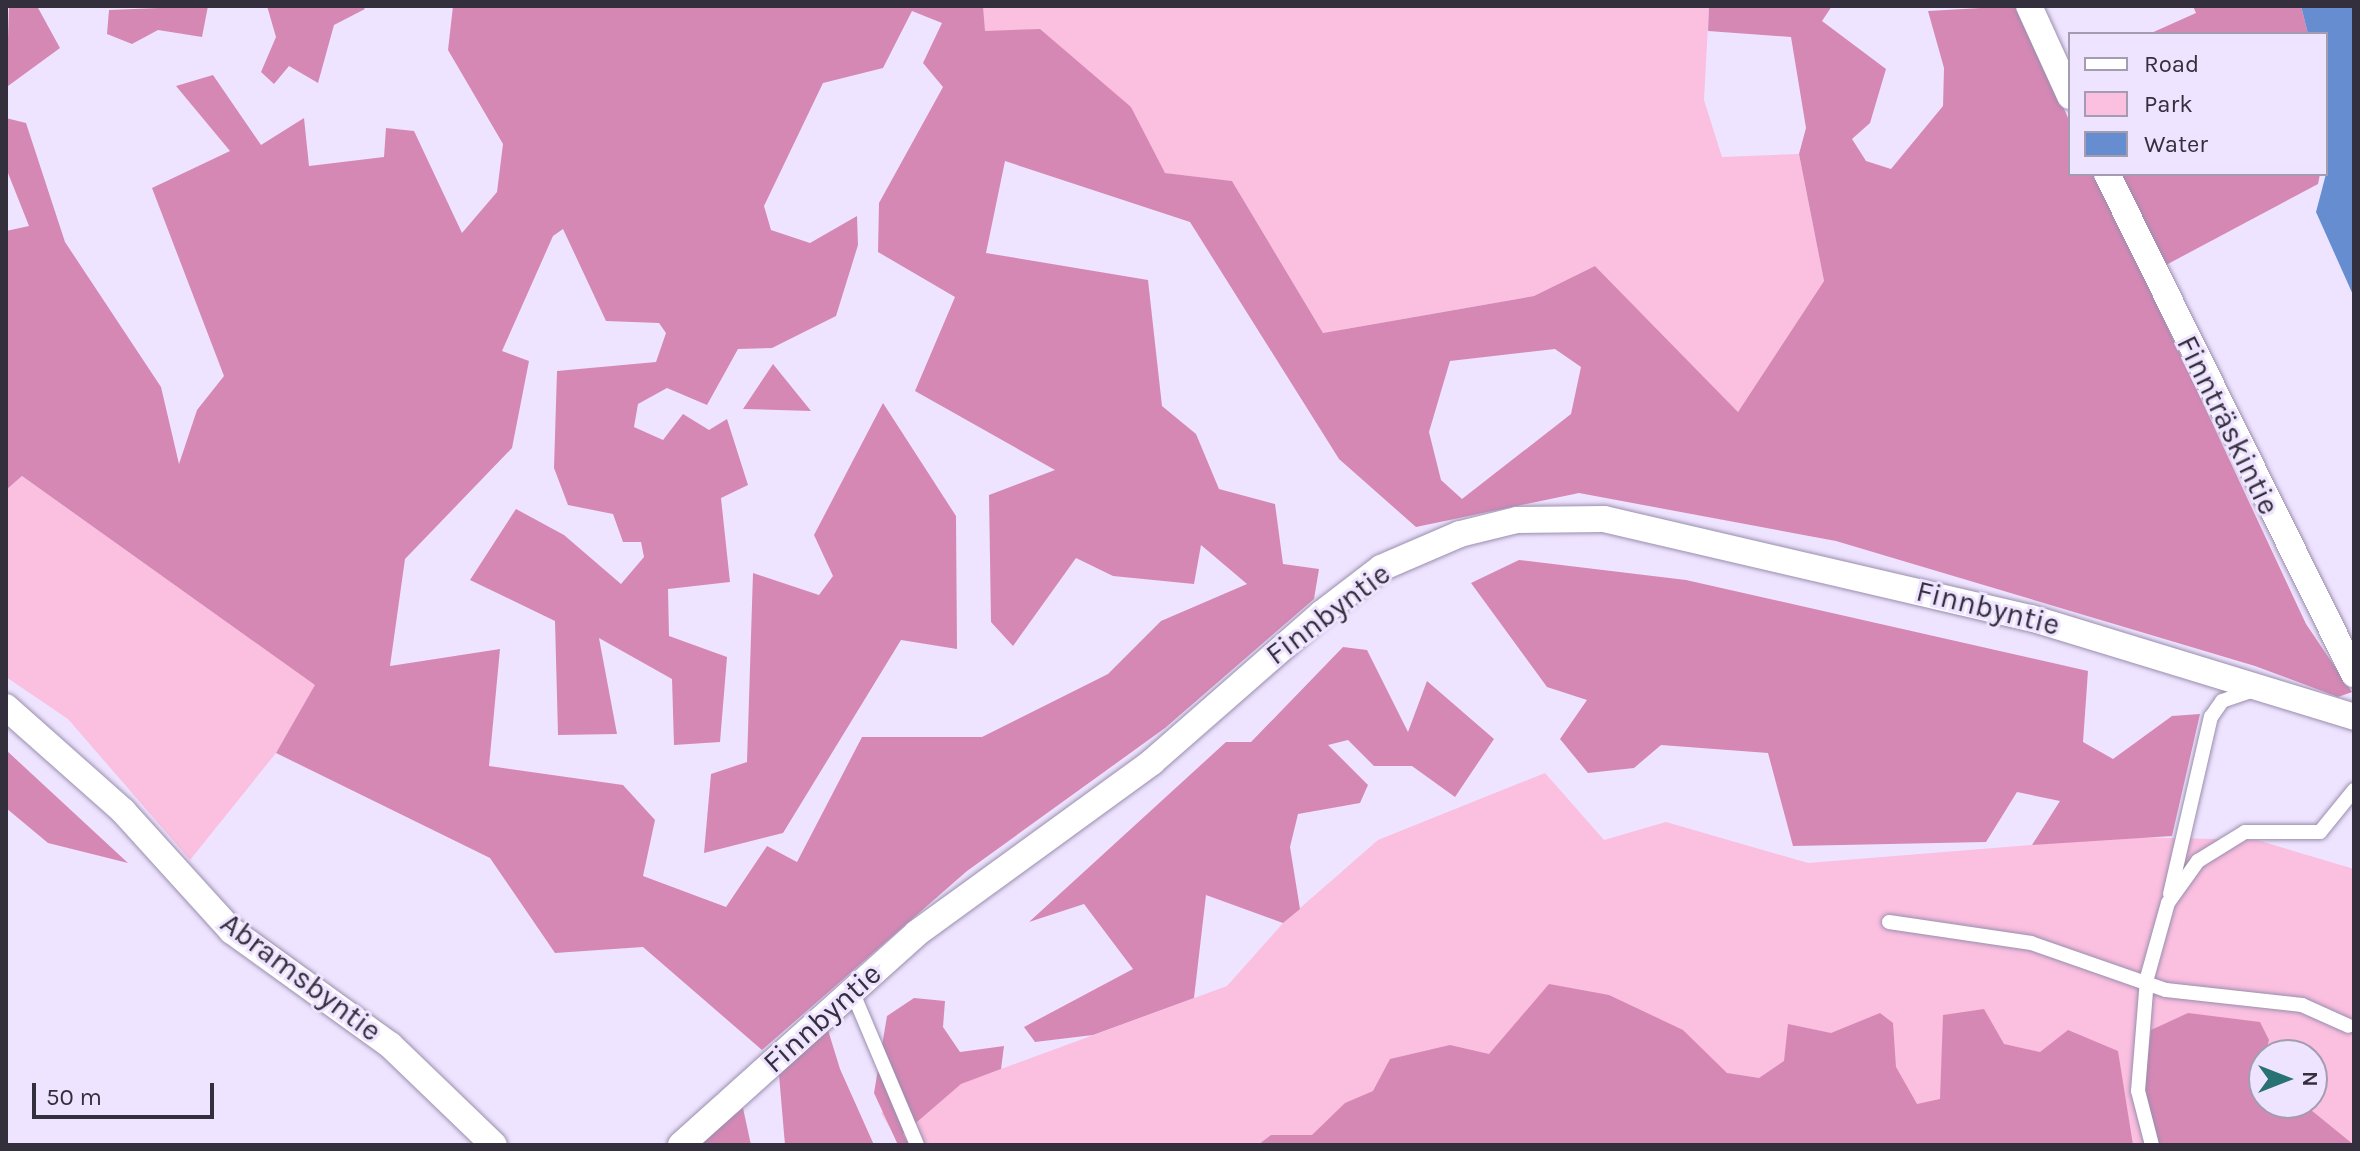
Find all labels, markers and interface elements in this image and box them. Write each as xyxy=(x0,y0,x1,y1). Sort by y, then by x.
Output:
legend xyxy=(2068,32,2328,176)
text: Road xyxy=(2144,50,2199,78)
text: Park xyxy=(2144,90,2193,118)
text: Water xyxy=(2144,130,2208,158)
street label: Finnträskintie xyxy=(2169,330,2287,520)
street label: Finnbyntie xyxy=(1259,556,1397,672)
street label: Finnbyntie xyxy=(1913,573,2063,643)
street label: Abramsbyntie xyxy=(214,905,388,1049)
street label: Finnbyntie xyxy=(756,956,888,1080)
north arrow xyxy=(2248,1039,2328,1119)
scale bar xyxy=(36,1067,218,1117)
text: N xyxy=(2297,1071,2323,1087)
text: 50 m xyxy=(46,1083,102,1111)

